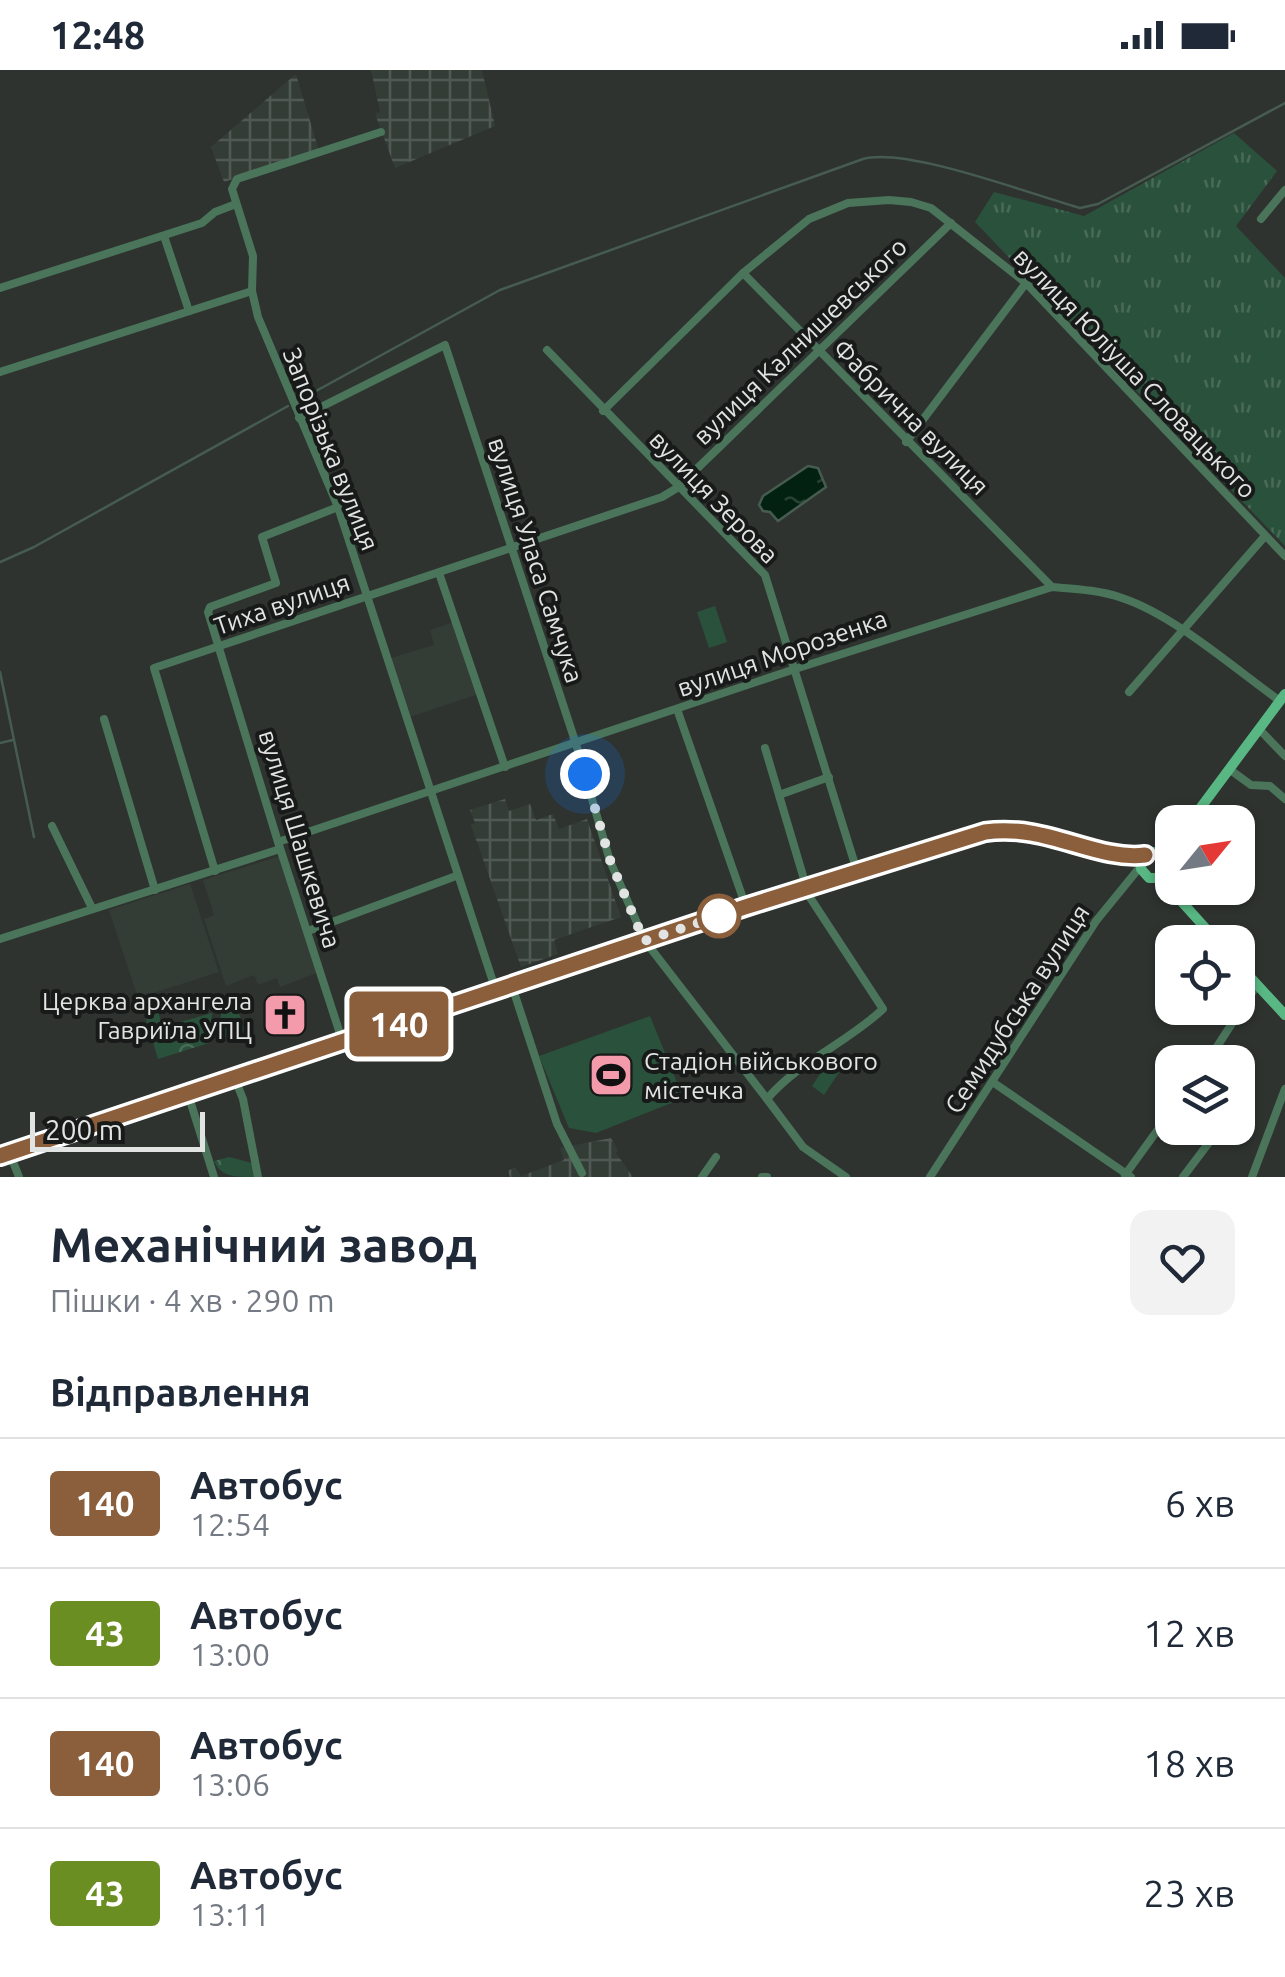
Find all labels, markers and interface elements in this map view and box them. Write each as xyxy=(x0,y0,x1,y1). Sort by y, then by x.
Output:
text: 12:48 xyxy=(50,14,145,56)
street label: вулиця Калнишевського xyxy=(688,232,912,450)
street label: вулиця Юліуша Словацького xyxy=(1008,242,1262,504)
street label: Фабрична вулиця xyxy=(828,334,994,500)
street label: Запорізька вулиця xyxy=(278,344,384,554)
street label: вулиця Зерова xyxy=(644,425,784,569)
street label: вулиця Уласа Самчука xyxy=(483,434,589,686)
street label: Тиха вулиця xyxy=(211,568,353,640)
street label: вулиця Морозенка xyxy=(673,604,891,702)
street label: вулиця Шашкевича xyxy=(253,726,347,952)
your location xyxy=(560,749,610,799)
north arrow xyxy=(1155,805,1255,905)
map controls xyxy=(1155,805,1255,1145)
unlabelled marker xyxy=(698,895,740,937)
street label: Семидубська вулиця xyxy=(939,900,1095,1118)
button: locate xyxy=(1155,925,1255,1025)
place label: Церква архангела Гавриїла УПЦ xyxy=(42,987,252,1044)
church icon: Церква архангела Гавриїла УПЦ xyxy=(262,992,308,1038)
line badge: 140 xyxy=(342,992,456,1056)
text: 140 xyxy=(369,1004,429,1044)
button: layers xyxy=(1155,1045,1255,1145)
place label: Стадіон військового містечка xyxy=(644,1047,878,1104)
sports icon: Стадіон військового містечка xyxy=(588,1052,634,1098)
scale bar xyxy=(30,1107,205,1152)
text: 200 m xyxy=(45,1114,123,1145)
button: heart xyxy=(1130,1210,1235,1315)
text: Механічний завод xyxy=(50,1217,477,1271)
text: Пішки · 4 хв · 290 m xyxy=(50,1282,335,1318)
text: Відправлення xyxy=(50,1371,311,1413)
text: Автобус xyxy=(190,1464,343,1506)
text: 6 хв xyxy=(1165,1482,1235,1524)
text: 140 xyxy=(75,1483,135,1523)
text: 12:54 xyxy=(190,1506,270,1542)
text: Автобус xyxy=(190,1594,343,1636)
text: 12 хв xyxy=(1143,1612,1235,1654)
text: 43 xyxy=(85,1613,125,1653)
text: 13:00 xyxy=(190,1636,270,1672)
text: Автобус xyxy=(190,1724,343,1766)
text: 18 хв xyxy=(1143,1742,1235,1784)
text: 140 xyxy=(75,1743,135,1783)
text: 13:06 xyxy=(190,1766,270,1802)
text: Автобус xyxy=(190,1854,343,1896)
text: 23 хв xyxy=(1143,1872,1235,1914)
text: 43 xyxy=(85,1873,125,1913)
text: 13:11 xyxy=(190,1896,270,1932)

